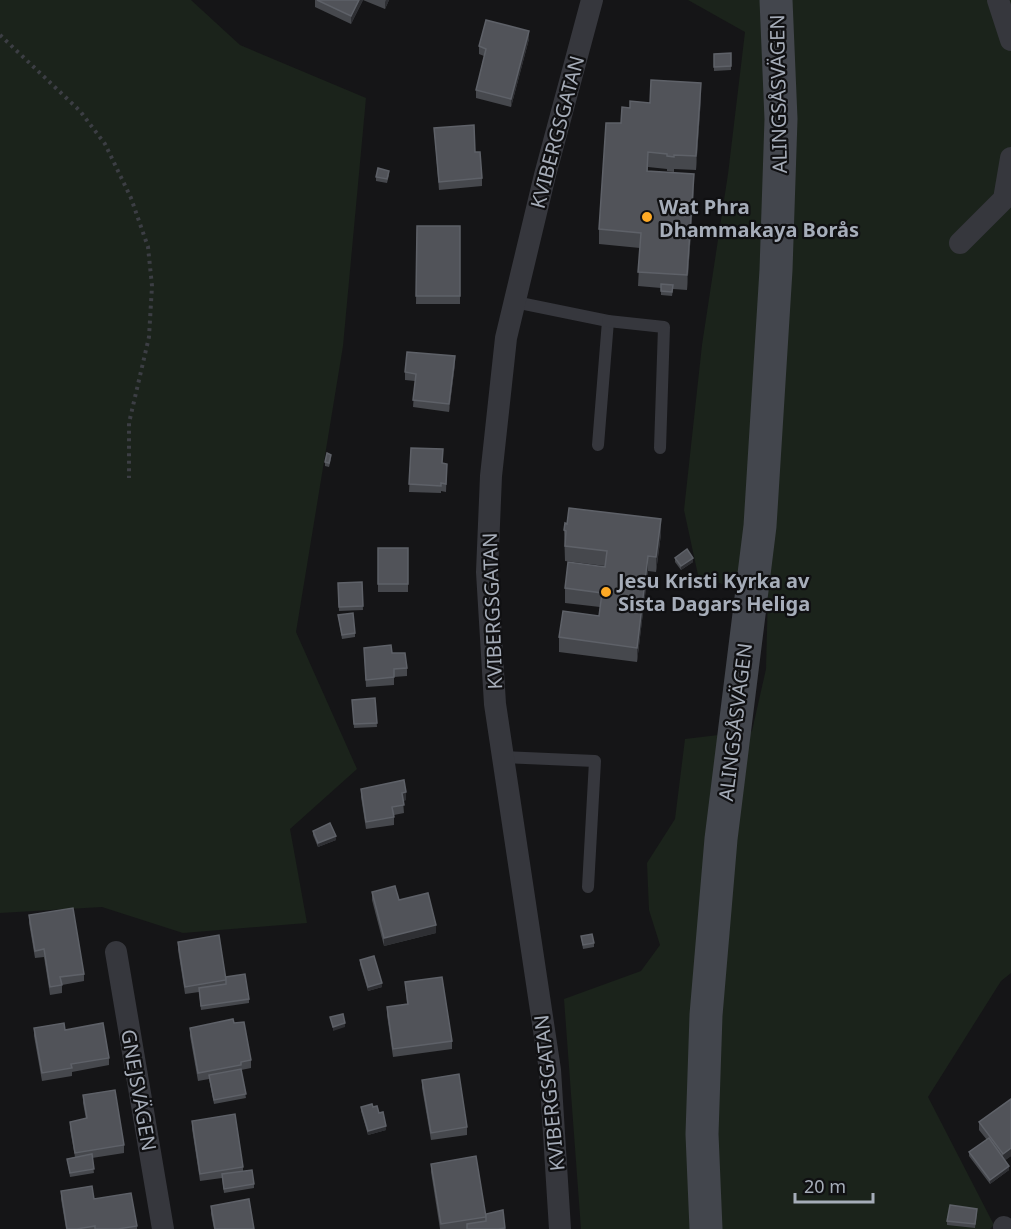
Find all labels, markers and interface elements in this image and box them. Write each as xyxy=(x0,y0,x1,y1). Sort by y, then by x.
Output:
street label: ALINGSÅSVÄGEN xyxy=(763,14,793,174)
street label: KVIBERGSGATAN xyxy=(524,53,590,211)
place label: Wat Phra Dhammakaya Borås xyxy=(659,193,859,243)
marker: Wat Phra Dhammakaya Borås xyxy=(640,210,654,224)
street label: KVIBERGSGATAN xyxy=(476,532,508,690)
place label: Jesu Kristi Kyrka av Sista Dagars Heliga xyxy=(616,567,810,617)
marker: Jesu Kristi Kyrka av Sista Dagars Heliga xyxy=(599,585,613,599)
street label: ALINGSÅSVÄGEN xyxy=(712,641,758,803)
street label: KVIBERGSGATAN xyxy=(527,1014,571,1172)
street label: GNEJSVÄGEN xyxy=(115,1027,163,1153)
scale bar xyxy=(795,1166,873,1204)
text: 20 m xyxy=(804,1174,846,1198)

